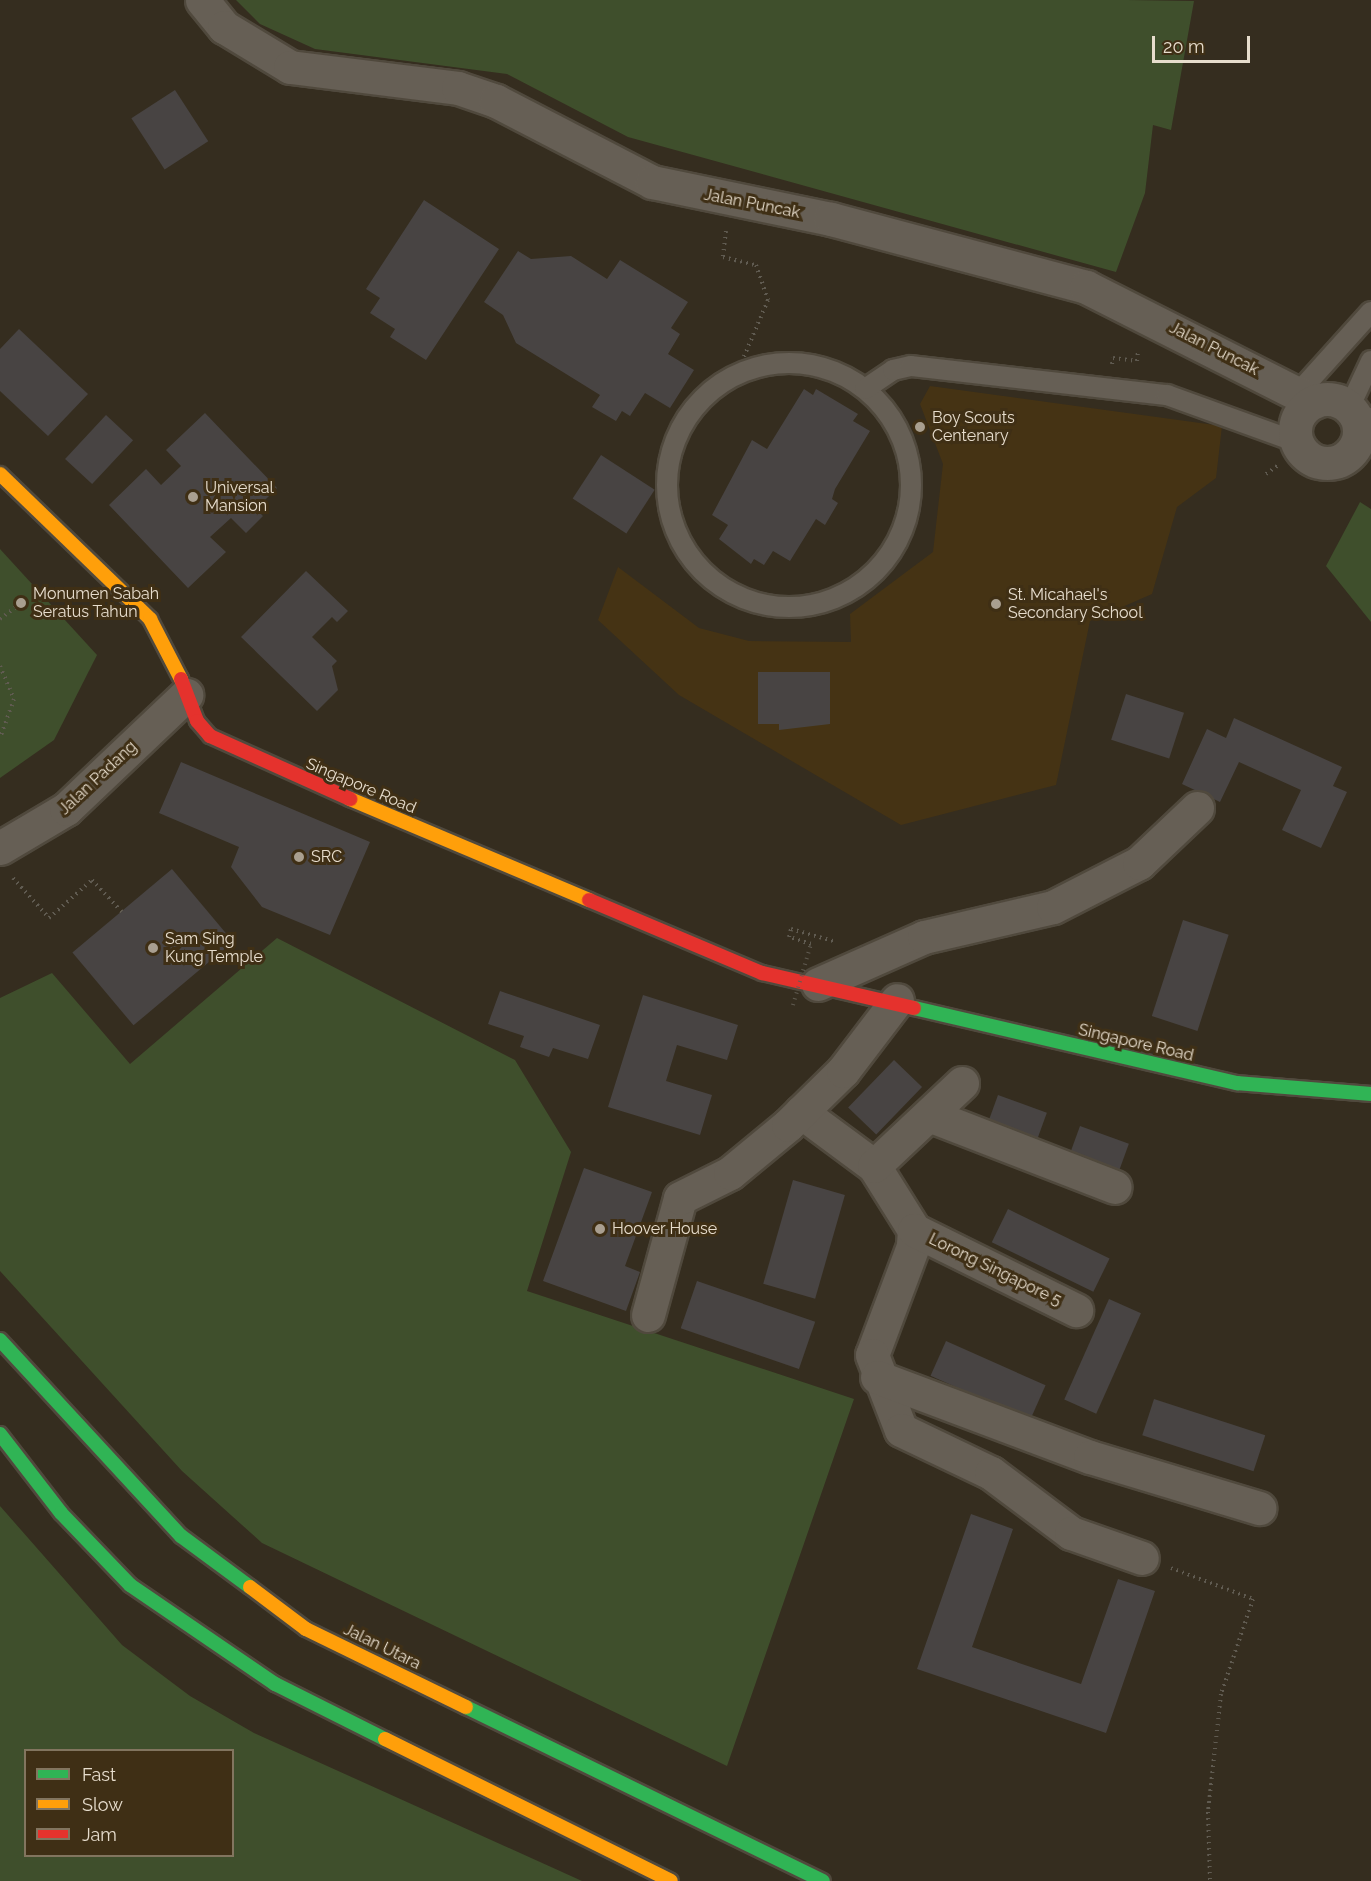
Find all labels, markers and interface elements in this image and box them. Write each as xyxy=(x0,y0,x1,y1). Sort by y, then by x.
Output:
scale bar xyxy=(1155,24,1252,62)
text: 20 m xyxy=(1163,36,1205,57)
street label: Jalan Puncak xyxy=(702,185,802,223)
street label: Jalan Puncak xyxy=(1166,318,1262,380)
place label: Boy Scouts Centenary xyxy=(932,408,1015,446)
marker: Boy Scouts Centenary xyxy=(913,420,927,434)
place label: Universal Mansion xyxy=(205,478,274,516)
marker: Universal Mansion xyxy=(186,490,200,504)
place label: Monumen Sabah Seratus Tahun xyxy=(33,584,159,622)
place label: St. Micahael's Secondary School xyxy=(1008,585,1143,623)
marker: Monumen Sabah Seratus Tahun xyxy=(14,596,28,610)
marker: St. Micahael's Secondary School xyxy=(989,597,1003,611)
street label: Jalan Padang xyxy=(55,737,141,819)
street label: Singapore Road xyxy=(303,754,419,818)
place label: SRC xyxy=(311,847,342,867)
marker: SRC xyxy=(292,850,306,864)
place label: Sam Sing Kung Temple xyxy=(165,929,263,967)
marker: Sam Sing Kung Temple xyxy=(146,941,160,955)
street label: Singapore Road xyxy=(1076,1020,1196,1066)
place label: Hoover House xyxy=(612,1219,718,1239)
marker: Hoover House xyxy=(593,1222,607,1236)
street label: Lorong Singapore 5 xyxy=(926,1230,1064,1310)
street label: Jalan Utara xyxy=(340,1620,424,1674)
legend xyxy=(24,1749,234,1857)
text: Fast xyxy=(82,1764,116,1785)
text: Slow xyxy=(82,1794,123,1815)
text: Jam xyxy=(82,1824,117,1845)

